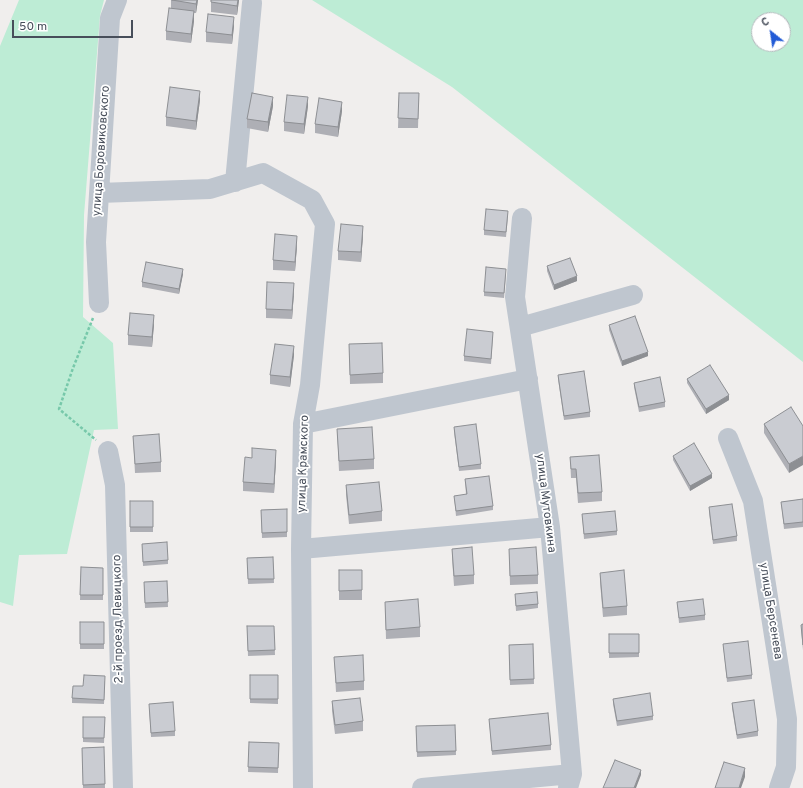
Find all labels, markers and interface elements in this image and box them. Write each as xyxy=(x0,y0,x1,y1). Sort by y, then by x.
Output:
scale bar xyxy=(14,12,135,38)
north arrow xyxy=(751,12,791,52)
text: С xyxy=(759,15,772,30)
text: 50 m xyxy=(19,19,47,35)
street label: улица Боровиковского xyxy=(90,85,114,217)
street label: улица Крамского xyxy=(295,415,313,513)
street label: улица Мутовкина xyxy=(532,452,558,554)
street label: 2-й проезд Левицкого xyxy=(111,554,127,684)
street label: улица Берсенева xyxy=(755,561,785,661)

